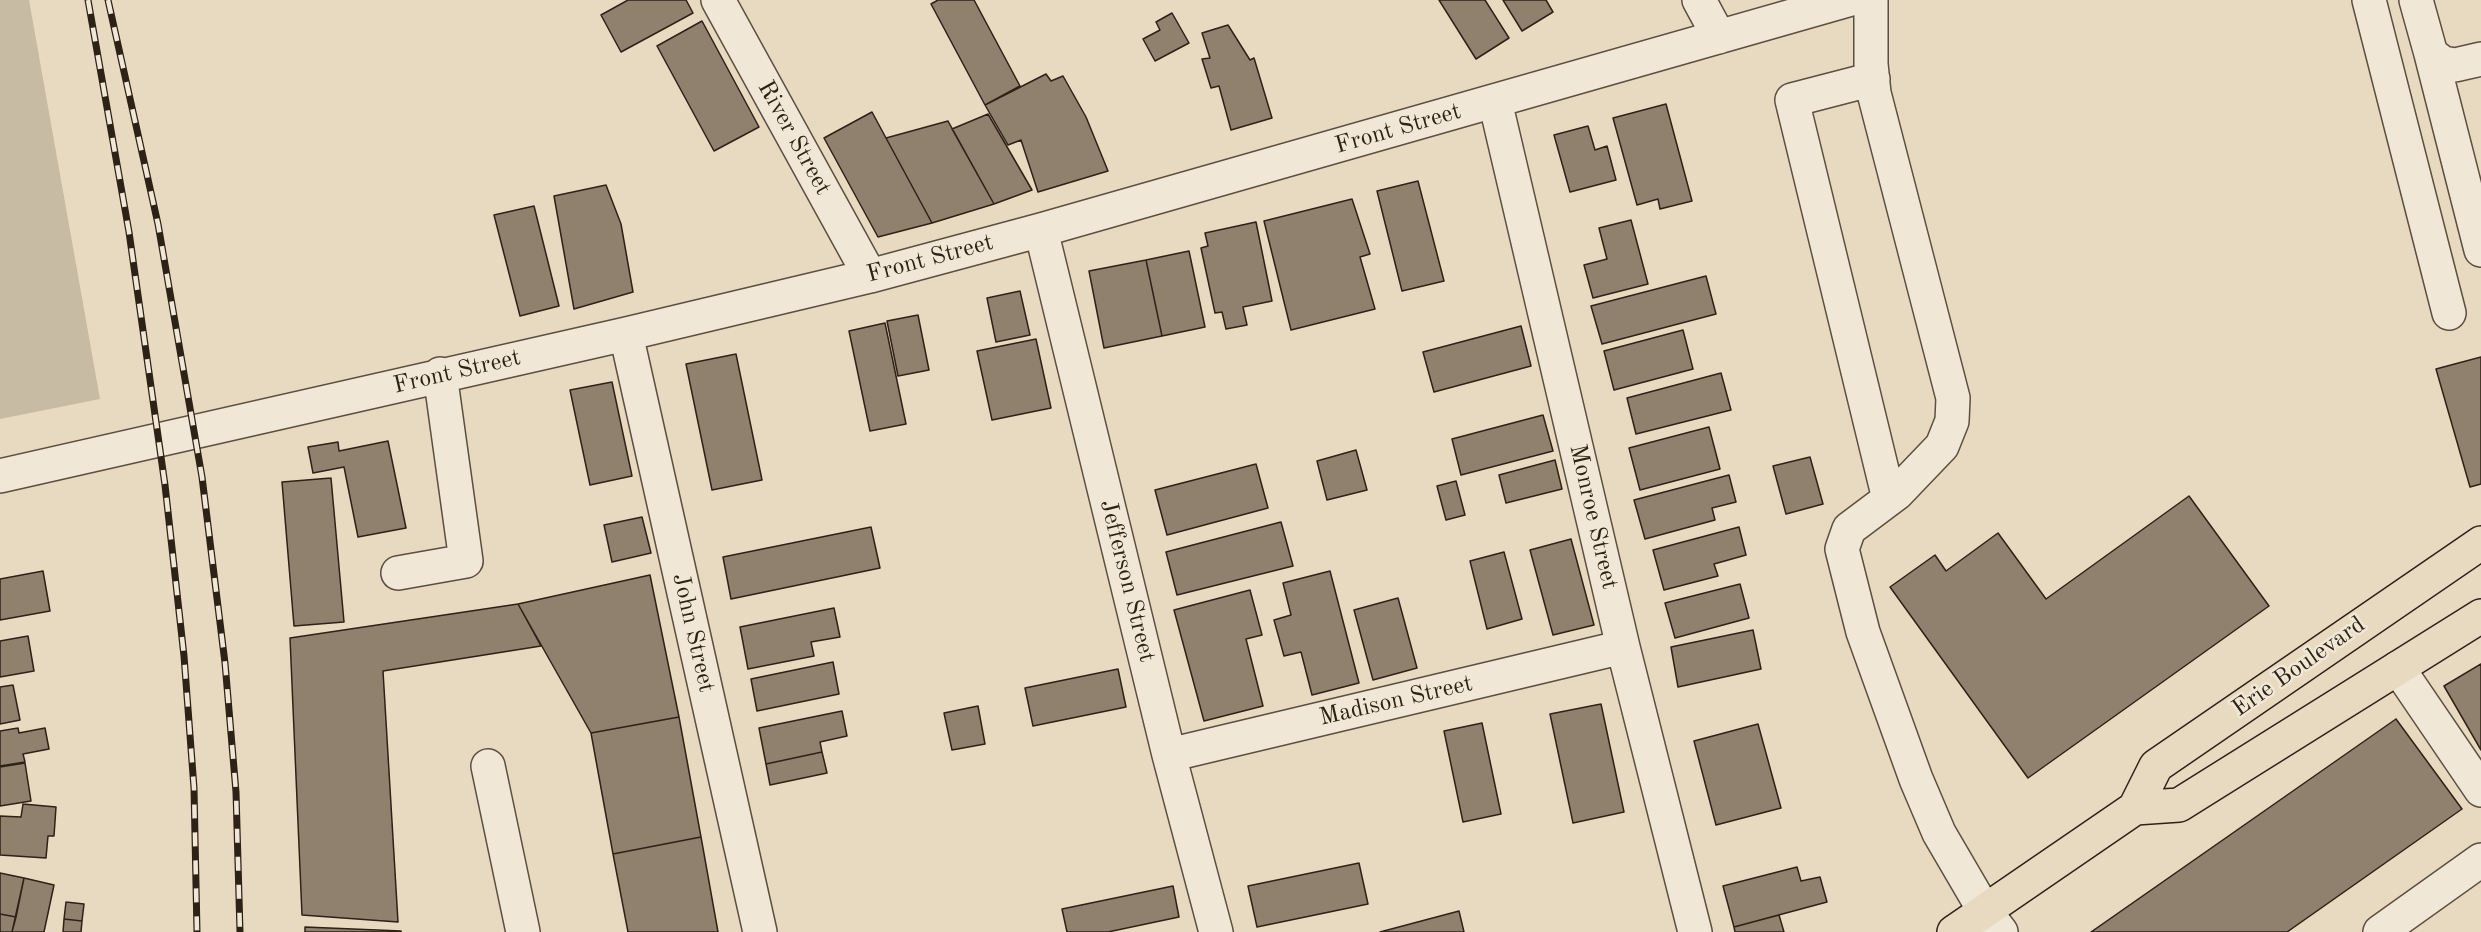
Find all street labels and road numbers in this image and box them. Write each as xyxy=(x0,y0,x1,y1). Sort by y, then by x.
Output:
street label: River Street xyxy=(751,76,837,200)
street label: Front Street xyxy=(1332,97,1464,161)
street label: Front Street xyxy=(864,228,996,290)
street label: Front Street xyxy=(391,343,523,401)
street label: Monroe Street xyxy=(1562,442,1624,592)
street label: Jefferson Street xyxy=(1093,497,1161,665)
street label: John Street xyxy=(665,571,721,695)
street label: Erie Boulevard xyxy=(2227,611,2371,723)
street label: Madison Street xyxy=(1316,669,1476,733)

